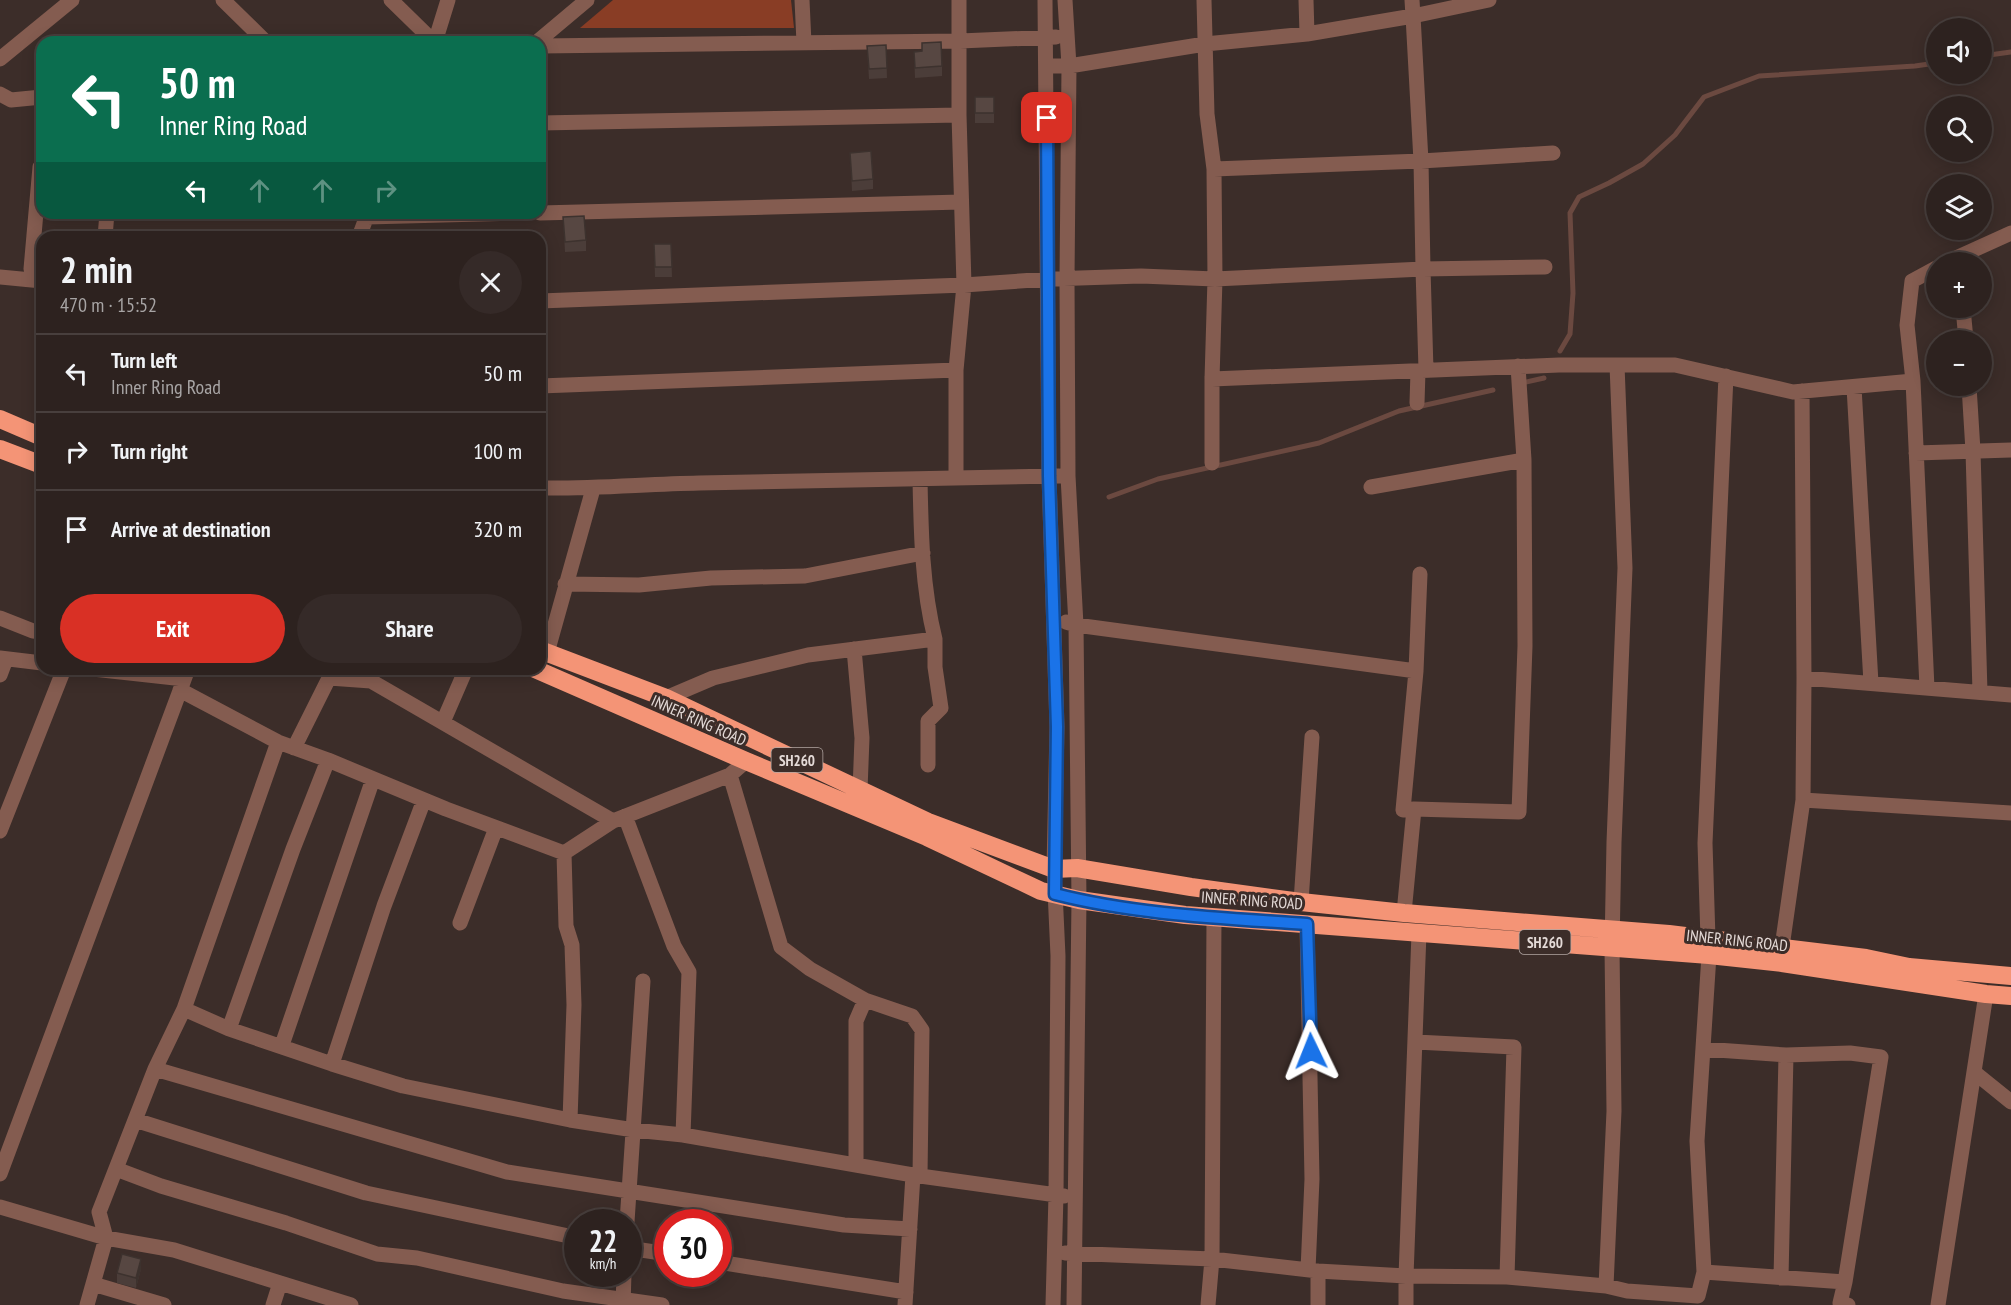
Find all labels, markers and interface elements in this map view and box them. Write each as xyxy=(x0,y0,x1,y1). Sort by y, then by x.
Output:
map controls xyxy=(1926,18,1992,396)
button: sound xyxy=(1926,18,1992,84)
text: 50 m xyxy=(159,55,236,110)
icon: left xyxy=(60,60,138,138)
pin xyxy=(1021,92,1072,143)
button: search xyxy=(1926,96,1992,162)
icon: arrive xyxy=(1030,101,1063,134)
text: Inner Ring Road xyxy=(159,108,307,142)
icon: left xyxy=(180,174,213,207)
icon: ahead xyxy=(243,174,276,207)
icon: ahead xyxy=(306,174,339,207)
icon: right xyxy=(369,174,402,207)
button: layers xyxy=(1926,174,1992,240)
text: 2 min xyxy=(60,246,133,293)
button: close xyxy=(459,251,522,314)
button: + xyxy=(1926,252,1992,318)
text: 470 m · 15:52 xyxy=(60,292,157,318)
button: − xyxy=(1926,330,1992,396)
text: Turn left xyxy=(111,346,177,374)
icon: left xyxy=(60,357,93,390)
text: 50 m xyxy=(483,359,522,387)
text: Inner Ring Road xyxy=(111,374,221,400)
icon: right xyxy=(60,435,93,468)
text: Turn right xyxy=(111,437,188,465)
text: 100 m xyxy=(473,437,522,465)
icon: arrive xyxy=(60,513,93,546)
text: Arrive at destination xyxy=(111,515,271,543)
text: 320 m xyxy=(473,515,522,543)
button: Exit xyxy=(60,594,285,663)
button: Share xyxy=(297,594,522,663)
street label: INNER RING ROAD xyxy=(648,690,750,750)
road number: SH260 xyxy=(772,748,822,772)
street label: INNER RING ROAD xyxy=(1201,886,1303,914)
street label: INNER RING ROAD xyxy=(1685,925,1789,955)
road number: SH260 xyxy=(1520,930,1570,954)
position arrow xyxy=(1279,1019,1343,1083)
speed limit sign: 30 xyxy=(654,1209,732,1287)
text: 22 xyxy=(589,1221,617,1260)
text: km/h xyxy=(590,1254,616,1273)

